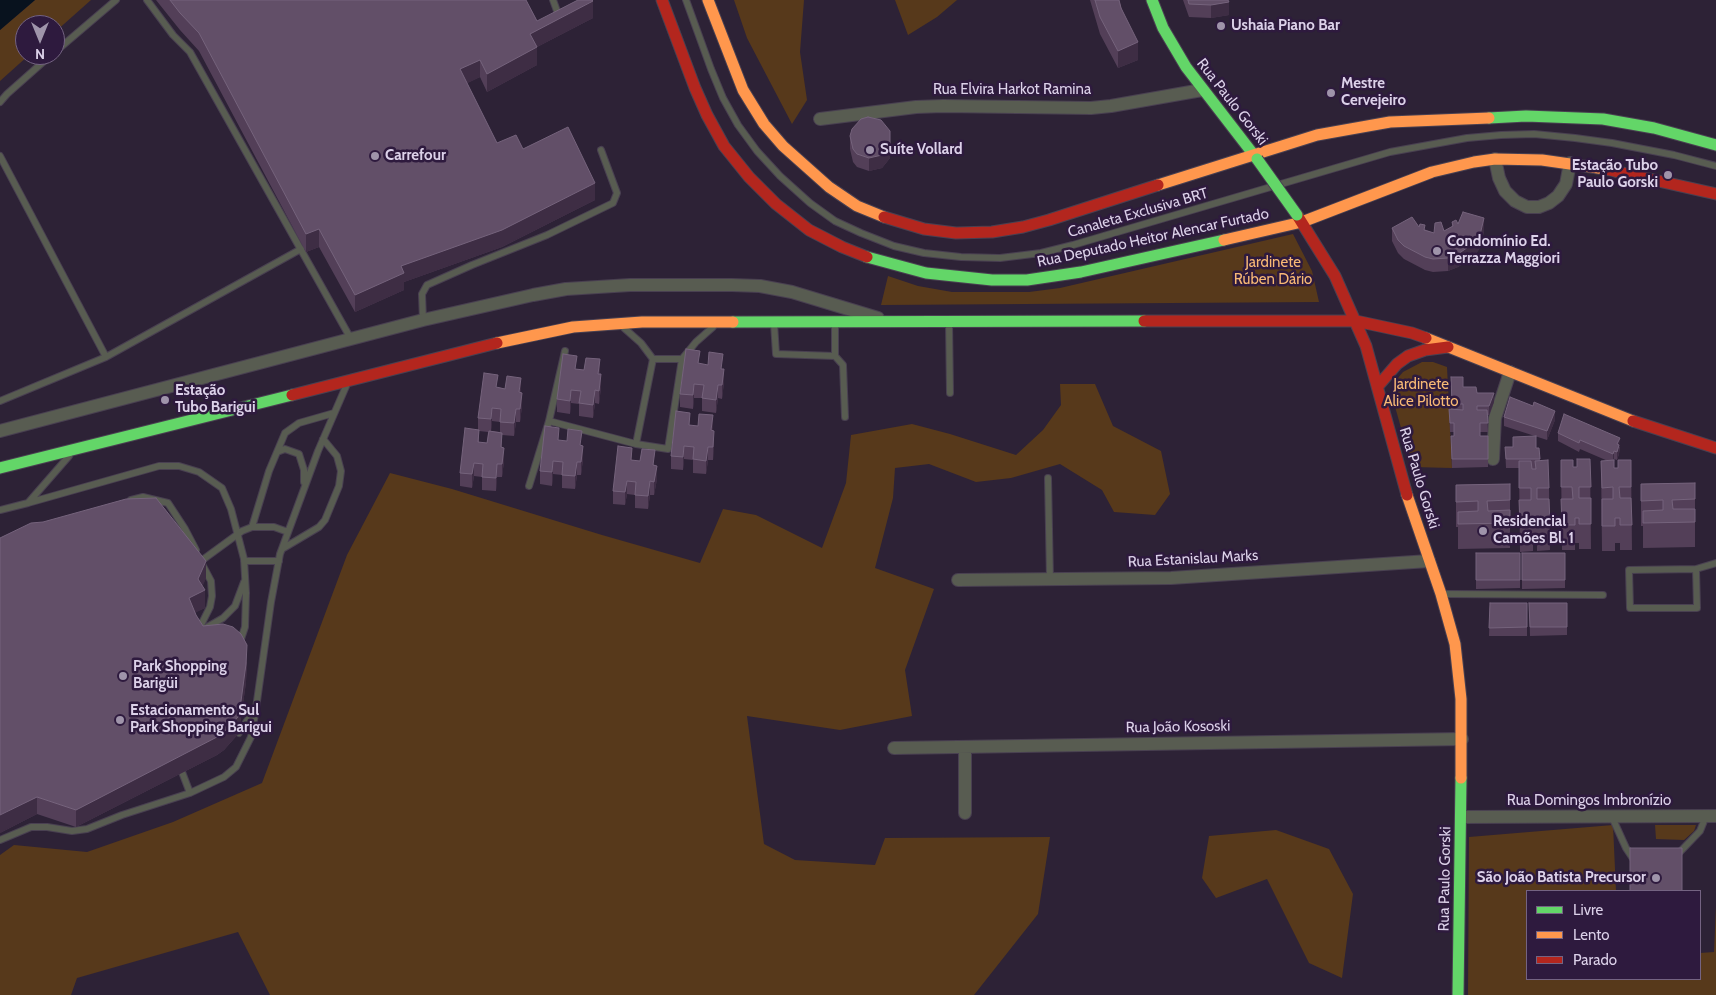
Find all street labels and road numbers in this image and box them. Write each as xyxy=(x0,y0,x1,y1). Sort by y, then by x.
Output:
street label: Rua Paulo Gorski xyxy=(1193,55,1271,149)
street label: Rua Elvira Harkot Ramina xyxy=(933,81,1091,99)
street label: Canaleta Exclusiva BRT xyxy=(1066,184,1210,242)
street label: Rua Deputado Heitor Alencar Furtado xyxy=(1036,205,1270,271)
street label: Rua Paulo Gorski xyxy=(1395,425,1443,531)
street label: Rua Estanislau Marks xyxy=(1127,547,1259,571)
street label: Rua João Kososki xyxy=(1125,717,1231,737)
street label: Rua Domingos Imbronízio xyxy=(1507,792,1671,810)
street label: Rua Paulo Gorski xyxy=(1435,826,1455,932)

